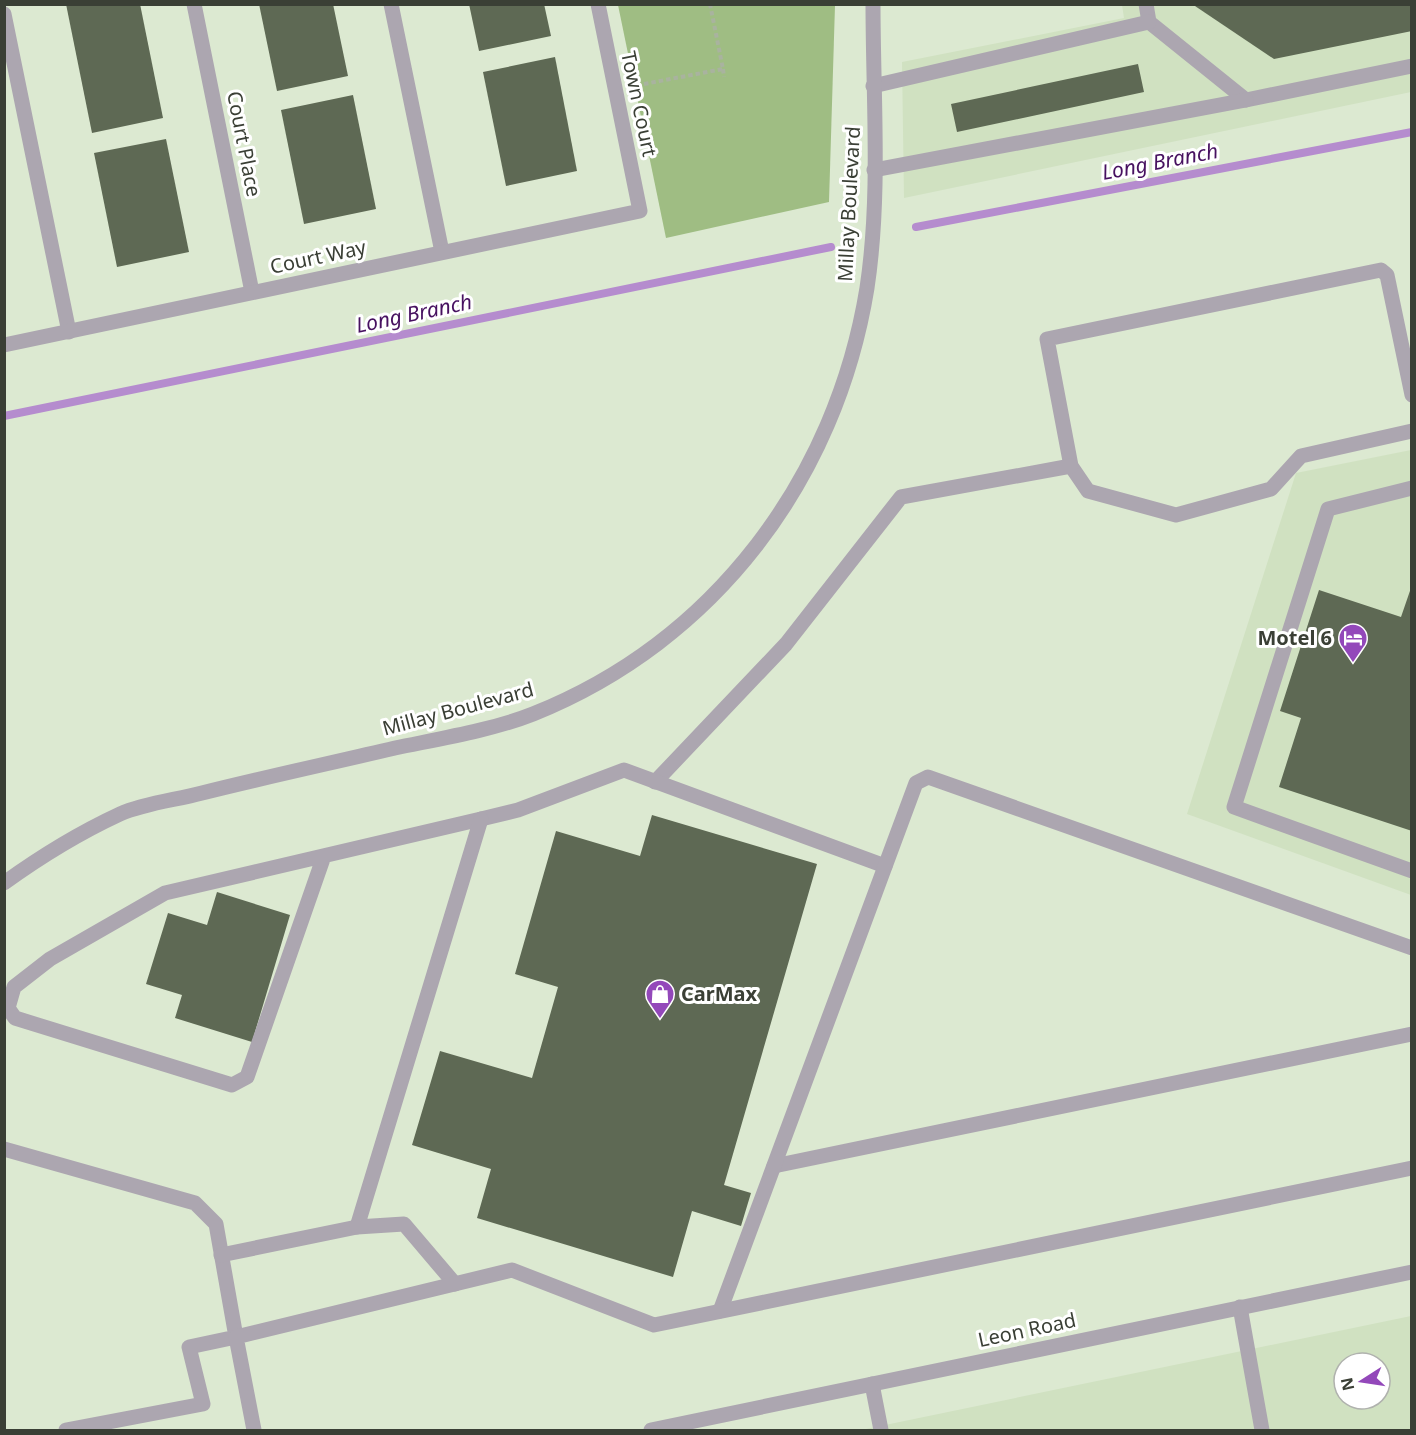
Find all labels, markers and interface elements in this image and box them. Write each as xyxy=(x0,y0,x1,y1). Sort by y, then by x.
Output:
street label: Town Court xyxy=(615,49,664,159)
street label: Court Place xyxy=(221,89,268,199)
street label: Millay Boulevard xyxy=(831,126,866,282)
water label: Long Branch xyxy=(1099,136,1220,186)
street label: Court Way xyxy=(267,233,369,280)
water label: Long Branch xyxy=(353,287,474,339)
hotel icon: Motel 6 xyxy=(1337,622,1369,664)
place label: Motel 6 xyxy=(1257,624,1332,651)
street label: Millay Boulevard xyxy=(379,675,536,742)
shop icon: CarMax xyxy=(644,978,676,1020)
place label: CarMax xyxy=(681,980,758,1007)
street label: Leon Road xyxy=(975,1306,1078,1353)
north arrow xyxy=(1332,1351,1392,1411)
text: N xyxy=(1335,1375,1359,1393)

